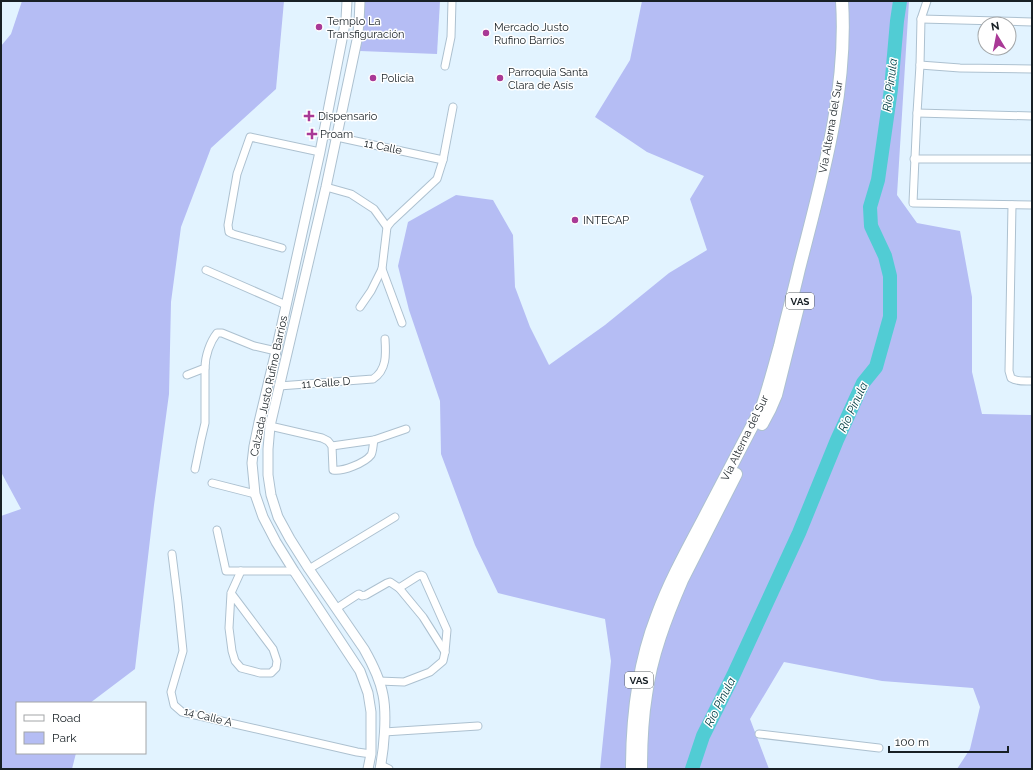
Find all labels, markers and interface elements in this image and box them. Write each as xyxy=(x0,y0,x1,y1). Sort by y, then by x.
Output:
place label: Templo La Transfiguración xyxy=(327,15,404,41)
north arrow xyxy=(977,16,1017,56)
text: N xyxy=(990,20,1001,34)
place label: Mercado Justo Rufino Barrios xyxy=(494,21,569,47)
marker: Templo La Transfiguración xyxy=(314,22,324,32)
marker: Mercado Justo Rufino Barrios xyxy=(481,28,491,38)
water label: Río Pinula xyxy=(880,58,900,112)
place label: Parroquia Santa Clara de Asís xyxy=(508,66,588,92)
place label: Policia xyxy=(381,72,414,85)
marker: Policia xyxy=(368,73,378,83)
marker: Parroquia Santa Clara de Asís xyxy=(495,73,505,83)
street label: Vía Alterna del Sur xyxy=(816,80,846,174)
marker: Dispensario xyxy=(303,110,315,122)
place label: Dispensario xyxy=(318,110,378,123)
place label: Proam xyxy=(320,128,353,141)
marker: Proam xyxy=(307,129,317,139)
street label: 11 Calle xyxy=(363,137,404,157)
place label: INTECAP xyxy=(583,214,629,227)
marker: INTECAP xyxy=(570,215,580,225)
road number: VAS xyxy=(786,293,814,309)
street label: Calzada Justo Rufino Barrios xyxy=(248,314,290,458)
street label: 11 Calle D xyxy=(301,375,351,391)
water label: Río Pinula xyxy=(835,380,871,434)
street label: Vía Alterna del Sur xyxy=(719,393,771,483)
road number: VAS xyxy=(625,672,653,688)
water label: Río Pinula xyxy=(702,675,738,729)
legend xyxy=(16,702,146,754)
street label: 14 Calle A xyxy=(182,705,234,729)
text: Road xyxy=(52,711,81,725)
scale bar xyxy=(889,728,1008,754)
text: Park xyxy=(52,731,77,745)
text: 100 m xyxy=(895,735,929,749)

